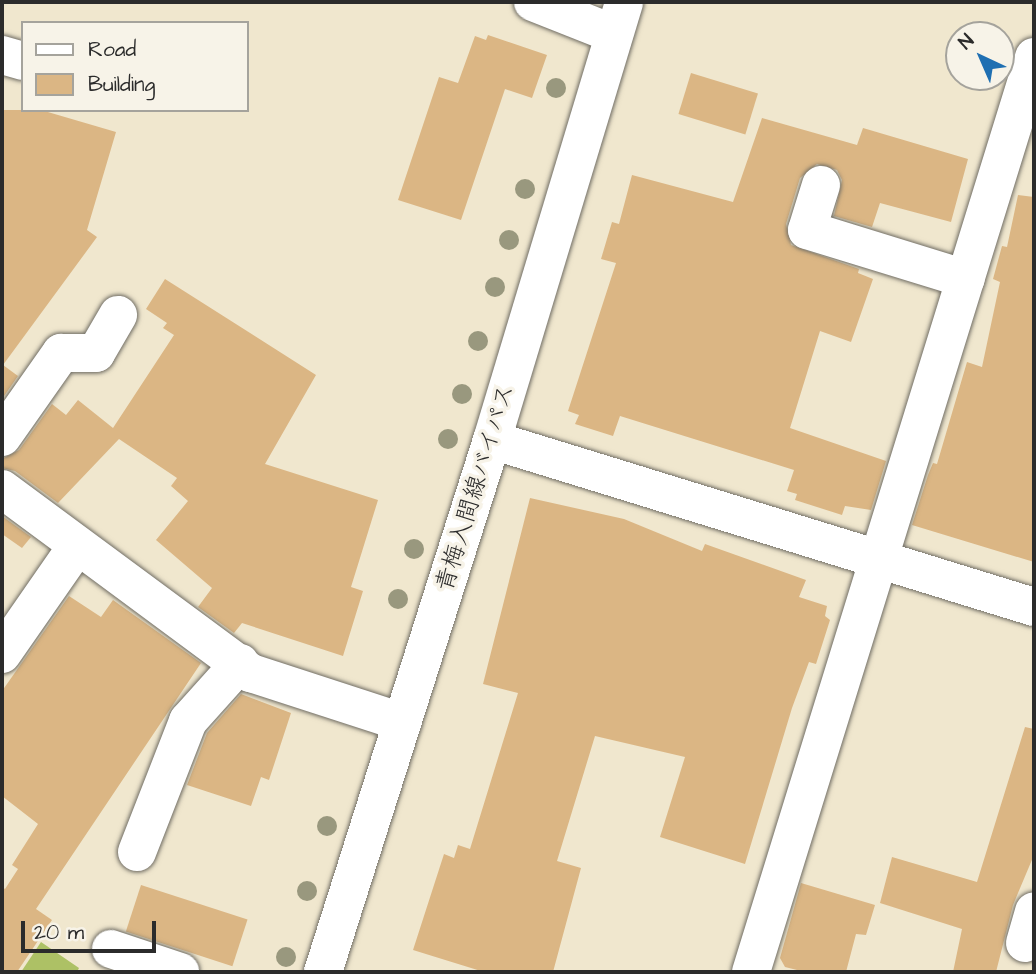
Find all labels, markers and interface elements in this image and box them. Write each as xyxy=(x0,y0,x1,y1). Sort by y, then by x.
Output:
legend xyxy=(21,21,248,112)
north arrow xyxy=(945,21,1015,91)
text: N xyxy=(953,28,980,56)
text: Road xyxy=(88,35,136,64)
text: Building xyxy=(88,70,155,99)
street label: 青梅入間線バイパス xyxy=(431,381,521,595)
scale bar xyxy=(24,908,159,952)
text: 20 m xyxy=(34,918,84,947)

